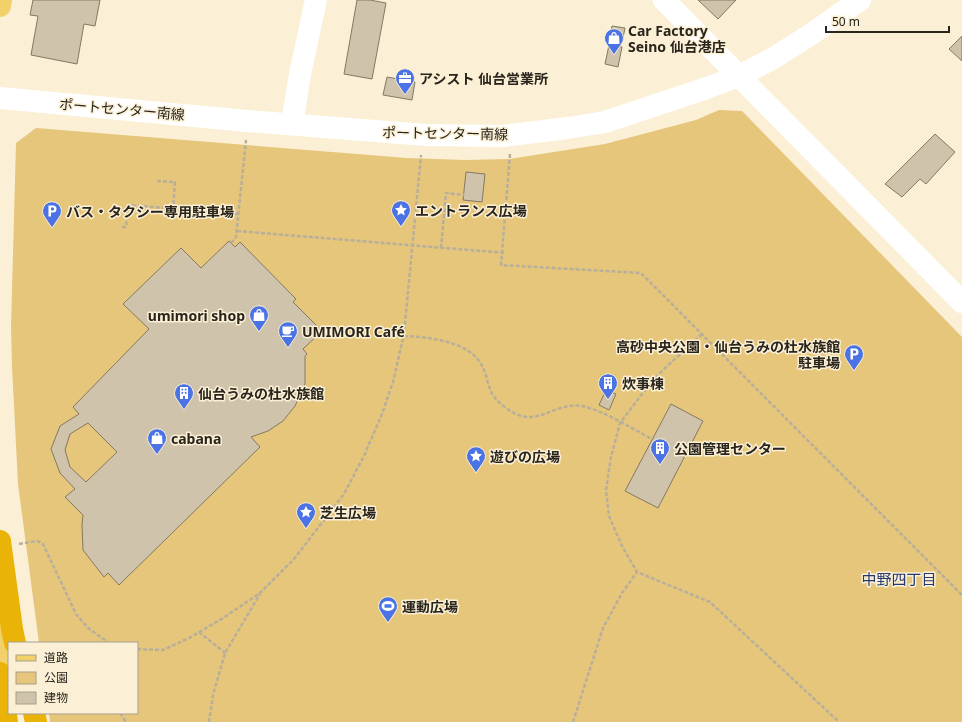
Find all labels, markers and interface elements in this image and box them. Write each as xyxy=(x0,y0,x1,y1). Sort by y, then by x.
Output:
scale bar xyxy=(826,8,949,34)
text: 50 m xyxy=(832,13,860,30)
place label: Car Factory Seino 仙台港店 xyxy=(628,21,726,56)
shop icon: Car Factory Seino 仙台港店 xyxy=(603,27,625,55)
office icon: アシスト 仙台営業所 xyxy=(394,67,416,95)
place label: アシスト 仙台営業所 xyxy=(419,69,548,88)
street label: ポートセンター南線 xyxy=(58,94,186,124)
street label: ポートセンター南線 xyxy=(382,122,508,144)
place icon: エントランス広場 xyxy=(390,199,412,227)
parking icon: バス・タクシー専用駐車場 xyxy=(41,200,63,228)
place label: エントランス広場 xyxy=(415,201,527,220)
place label: バス・タクシー専用駐車場 xyxy=(66,202,234,221)
shop icon: umimori shop xyxy=(248,304,270,332)
place label: umimori shop xyxy=(148,306,245,325)
cafe icon: UMIMORI Café xyxy=(277,320,299,348)
place label: UMIMORI Café xyxy=(302,322,405,341)
place label: 高砂中央公園・仙台うみの杜水族館 駐車場 xyxy=(616,337,840,372)
parking icon: 高砂中央公園・仙台うみの杜水族館 駐車場 xyxy=(843,343,865,371)
building icon: 炊事棟 xyxy=(597,372,619,400)
place label: 炊事棟 xyxy=(622,374,664,393)
building icon: 仙台うみの杜水族館 xyxy=(173,382,195,410)
place label: 仙台うみの杜水族館 xyxy=(198,384,324,403)
shop icon: cabana xyxy=(146,427,168,455)
place label: cabana xyxy=(171,429,221,448)
building icon: 公園管理センター xyxy=(649,437,671,465)
place label: 公園管理センター xyxy=(674,439,786,458)
place icon: 遊びの広場 xyxy=(465,445,487,473)
place label: 遊びの広場 xyxy=(490,447,560,466)
place icon: 芝生広場 xyxy=(295,501,317,529)
place label: 芝生広場 xyxy=(320,503,376,522)
district label: 中野四丁目 xyxy=(861,569,937,589)
sports icon: 運動広場 xyxy=(377,595,399,623)
place label: 運動広場 xyxy=(402,597,458,616)
legend xyxy=(8,642,138,714)
text: 道路 xyxy=(44,649,68,666)
text: 公園 xyxy=(44,669,68,686)
text: 建物 xyxy=(44,689,68,706)

